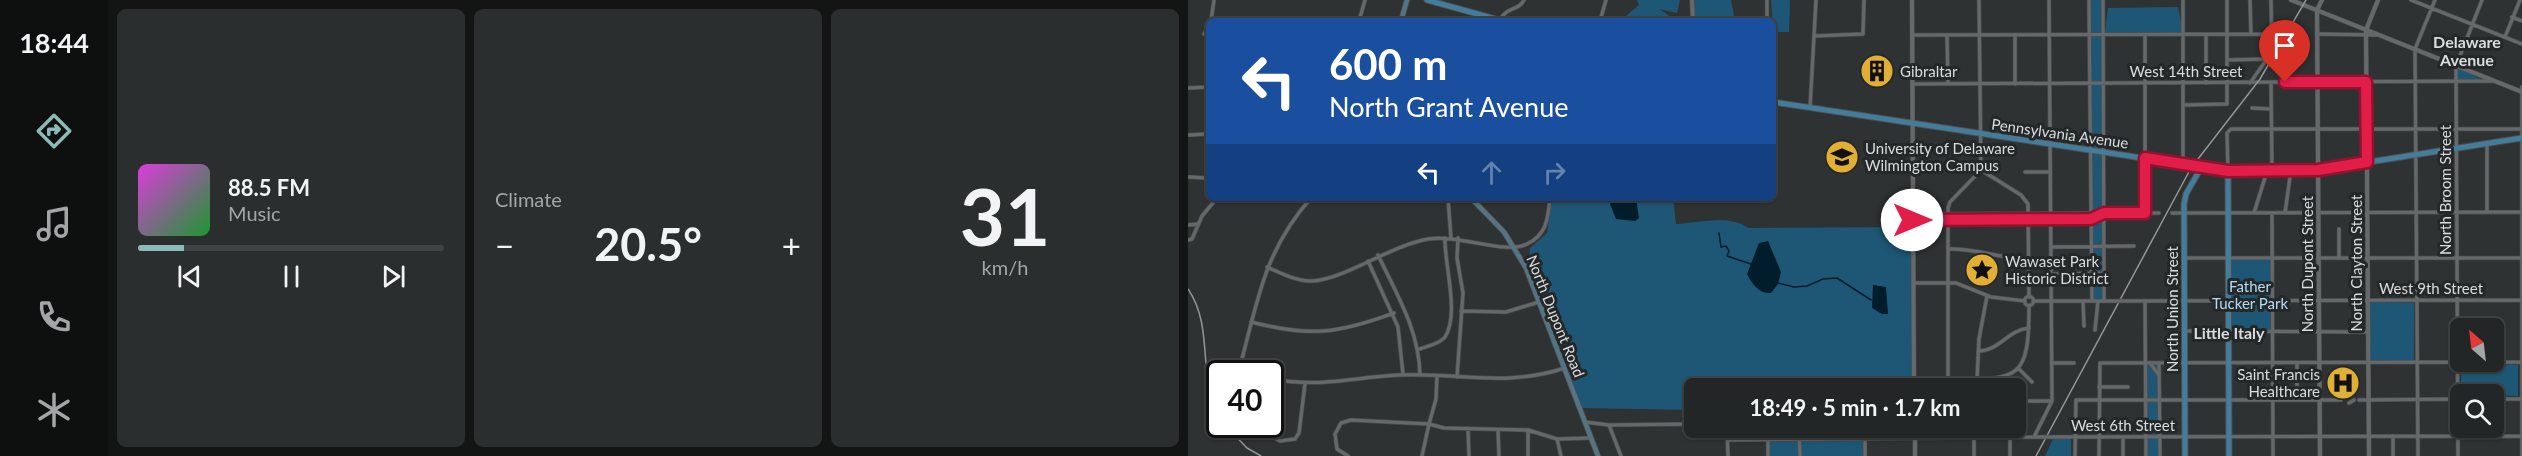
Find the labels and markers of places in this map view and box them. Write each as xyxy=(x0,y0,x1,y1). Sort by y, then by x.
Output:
pin xyxy=(2259,20,2310,82)
building icon: Gibraltar xyxy=(1859,53,1895,89)
place label: Gibraltar xyxy=(1900,62,1958,80)
school or university icon: University of Delaware Wilmington Campus xyxy=(1824,139,1860,175)
place label: University of Delaware Wilmington Campus xyxy=(1865,139,2015,174)
place icon: Wawaset Park Historic District xyxy=(1964,252,2000,288)
place label: Wawaset Park Historic District xyxy=(2005,252,2109,287)
place label: Saint Francis Healthcare xyxy=(2237,365,2320,400)
hospital icon: Saint Francis Healthcare xyxy=(2325,365,2361,401)

